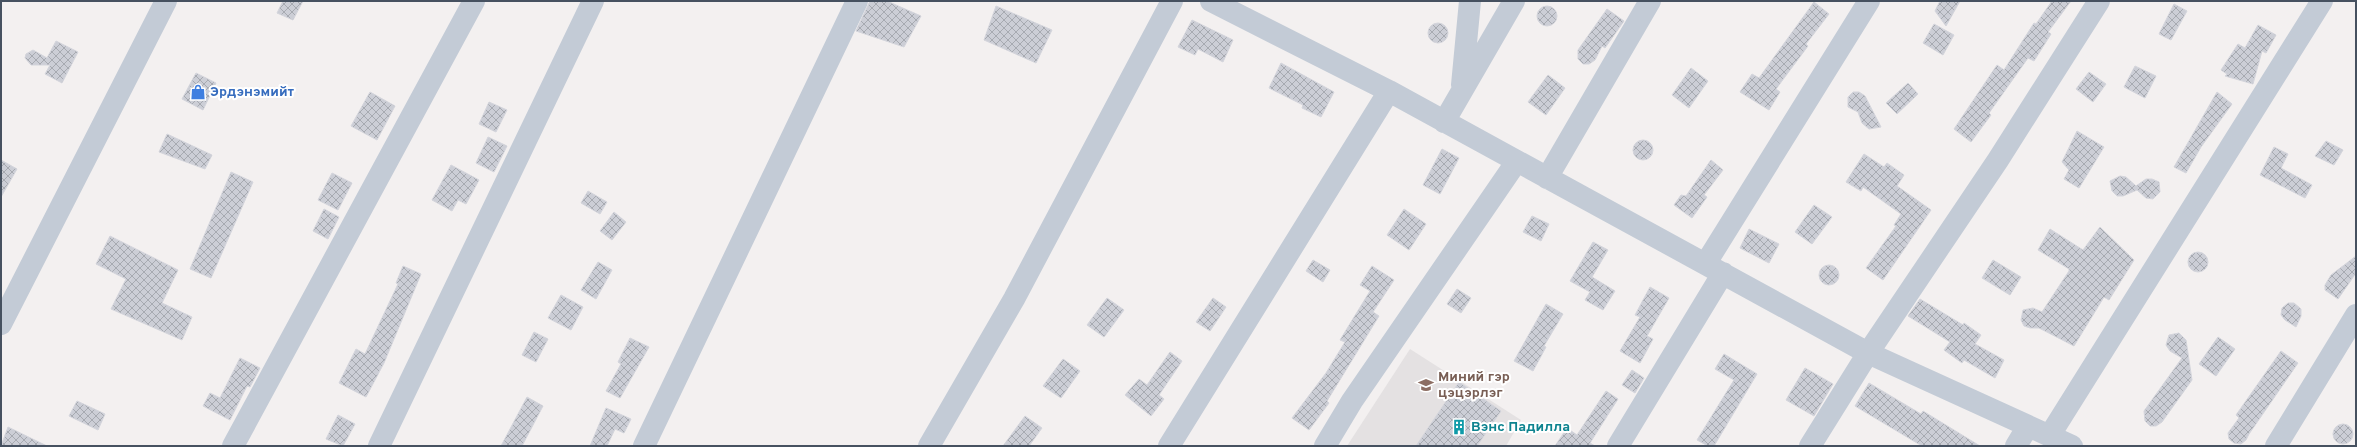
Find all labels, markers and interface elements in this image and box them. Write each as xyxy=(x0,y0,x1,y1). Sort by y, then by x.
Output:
shop icon: Эрдэнэмийт xyxy=(189,83,207,101)
place label: Эрдэнэмийт xyxy=(210,84,295,101)
place label: Миний гэр цэцэрлэг xyxy=(1438,369,1510,402)
school or university icon: Миний гэр цэцэрлэг xyxy=(1417,376,1435,394)
building icon: Вэнс Падилла xyxy=(1450,418,1468,436)
place label: Вэнс Падилла xyxy=(1471,419,1570,436)

